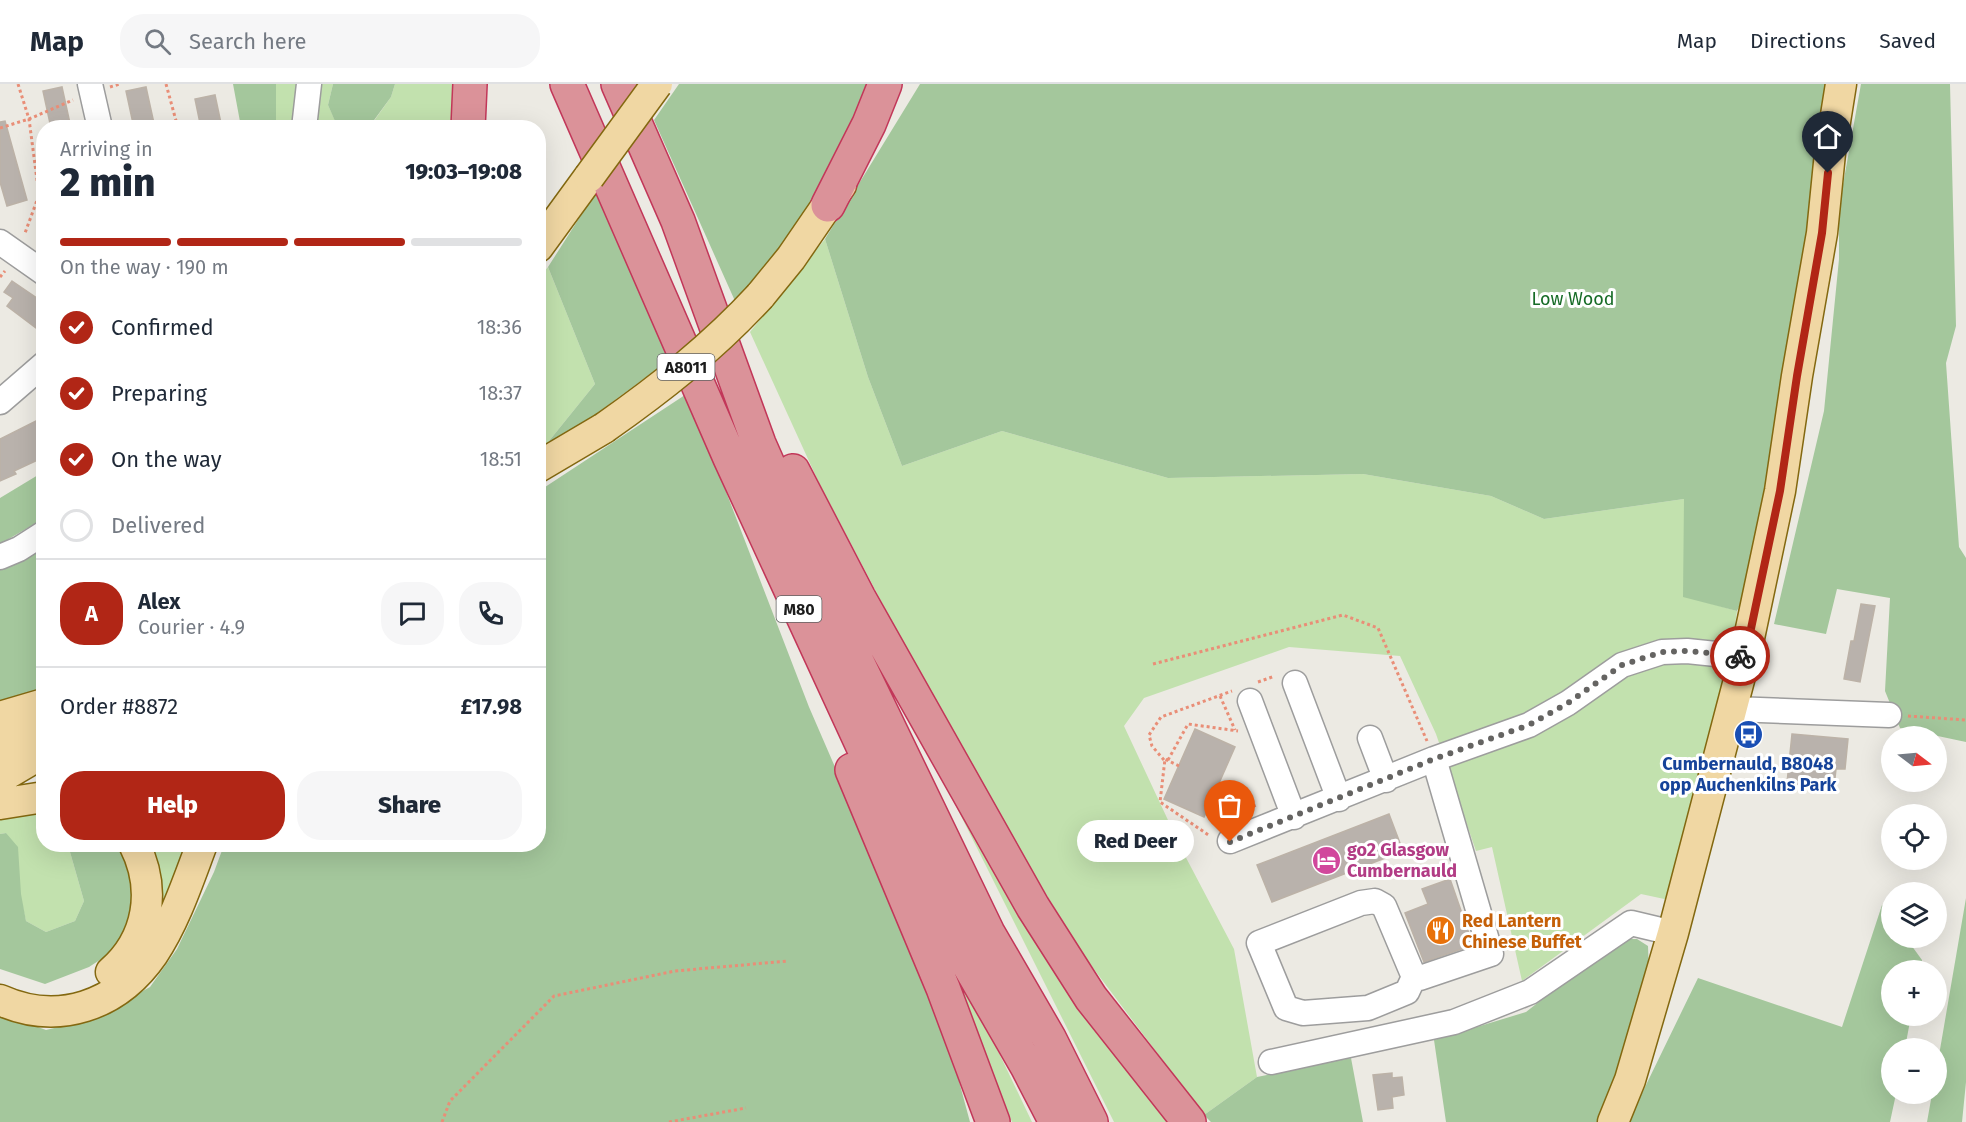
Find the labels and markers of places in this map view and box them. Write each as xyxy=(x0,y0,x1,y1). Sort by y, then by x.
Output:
pin xyxy=(1802,111,1853,173)
bus stop icon: Cumbernauld, B8048 opp Auchenkilns Park xyxy=(1732,719,1764,751)
place label: Cumbernauld, B8048 opp Auchenkilns Park xyxy=(1659,753,1838,796)
pin xyxy=(1204,780,1255,842)
callout: Red Deer xyxy=(1077,821,1194,863)
place label: go2 Glasgow Cumbernauld xyxy=(1347,839,1457,882)
hotel icon: go2 Glasgow Cumbernauld xyxy=(1310,844,1342,876)
place label: Red Lantern Chinese Buffet xyxy=(1462,910,1583,953)
restaurant icon: Red Lantern Chinese Buffet xyxy=(1425,915,1457,947)

